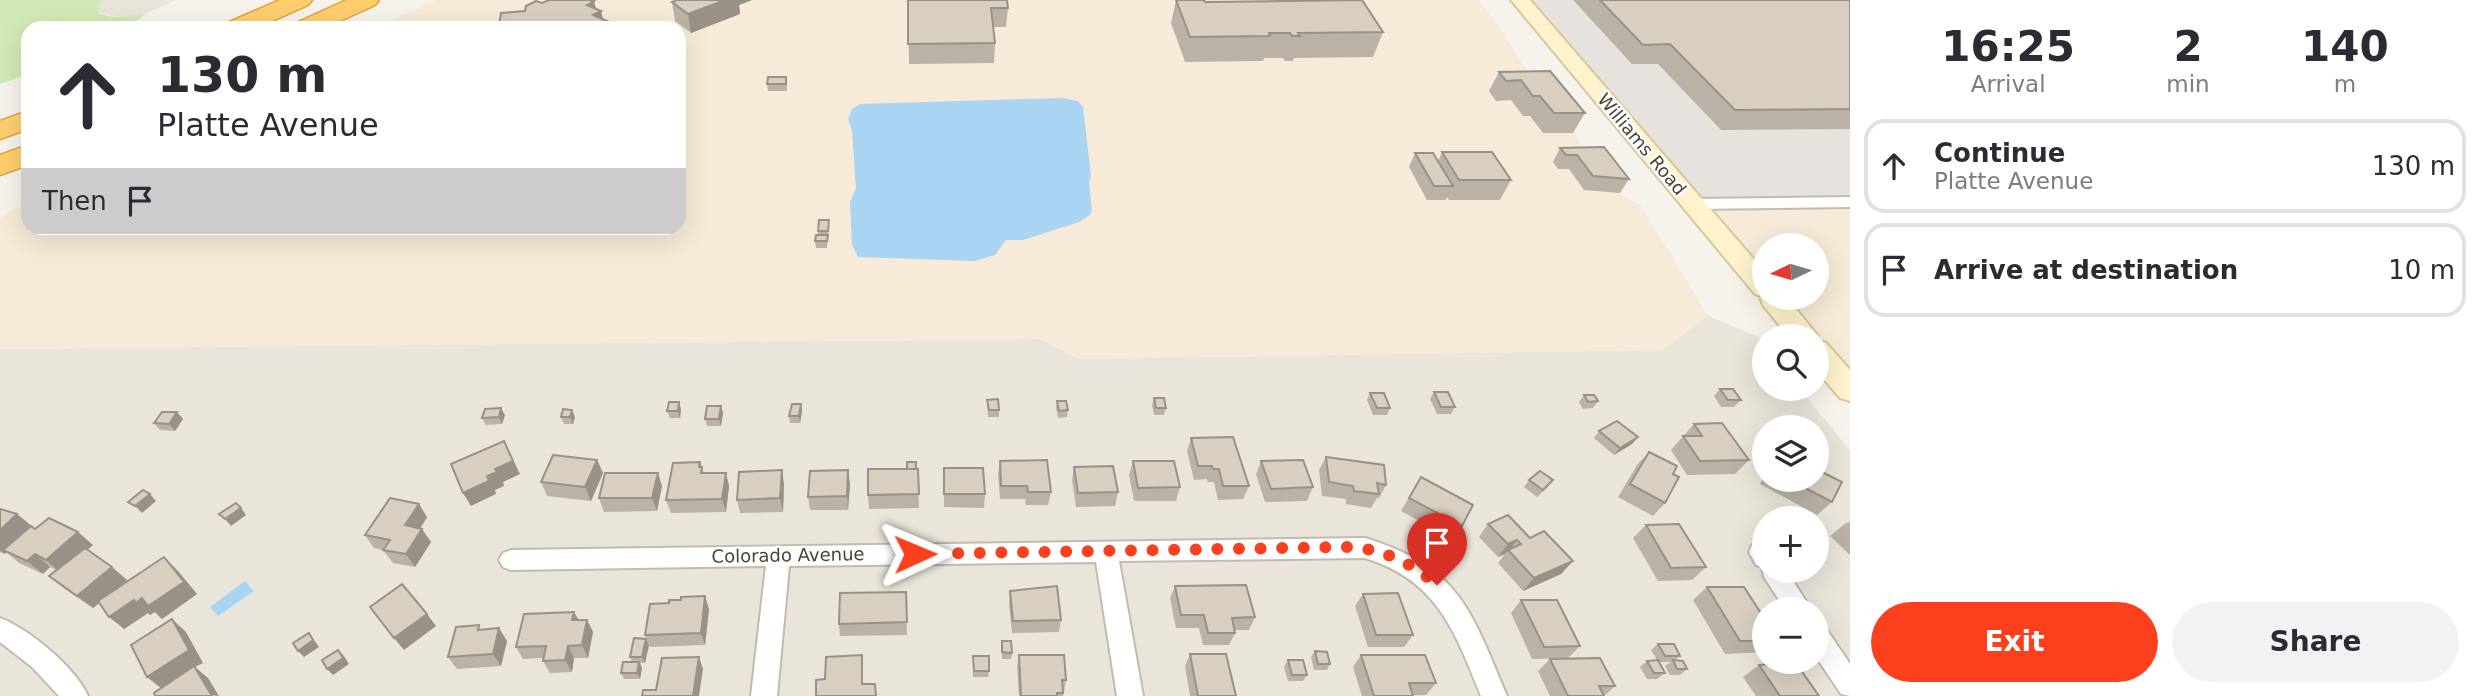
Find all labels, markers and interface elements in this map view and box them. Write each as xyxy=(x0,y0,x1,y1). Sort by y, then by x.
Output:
text: 16:25 xyxy=(1941,22,2075,71)
text: 2 xyxy=(2173,22,2203,71)
text: 140 xyxy=(2301,22,2389,71)
text: 130 m xyxy=(157,47,327,104)
icon: ahead xyxy=(42,49,133,140)
text: Arrival xyxy=(1971,71,2046,97)
text: min xyxy=(2166,71,2210,97)
text: m xyxy=(2334,71,2356,97)
street label: Williams Road xyxy=(1593,89,1691,199)
text: Platte Avenue xyxy=(157,106,379,144)
text: Continue xyxy=(1934,138,2065,168)
icon: ahead xyxy=(1875,147,1913,185)
text: 130 m xyxy=(2372,151,2455,181)
text: Platte Avenue xyxy=(1934,168,2093,194)
icon: arrive xyxy=(121,182,159,220)
text: Then xyxy=(42,186,107,216)
north arrow xyxy=(1752,233,1829,310)
map controls xyxy=(1752,233,1829,674)
icon: arrive xyxy=(1875,251,1913,289)
text: Arrive at destination xyxy=(1934,255,2238,285)
text: 10 m xyxy=(2388,255,2455,285)
button: search xyxy=(1752,324,1829,401)
button: layers xyxy=(1752,415,1829,492)
button: + xyxy=(1752,506,1829,583)
pin xyxy=(1407,513,1467,585)
position arrow xyxy=(878,517,952,591)
icon: arrive xyxy=(1418,524,1456,562)
street label: Colorado Avenue xyxy=(711,543,865,567)
button: − xyxy=(1752,597,1829,674)
button: Exit xyxy=(1871,602,2158,682)
button: Share xyxy=(2172,602,2459,682)

